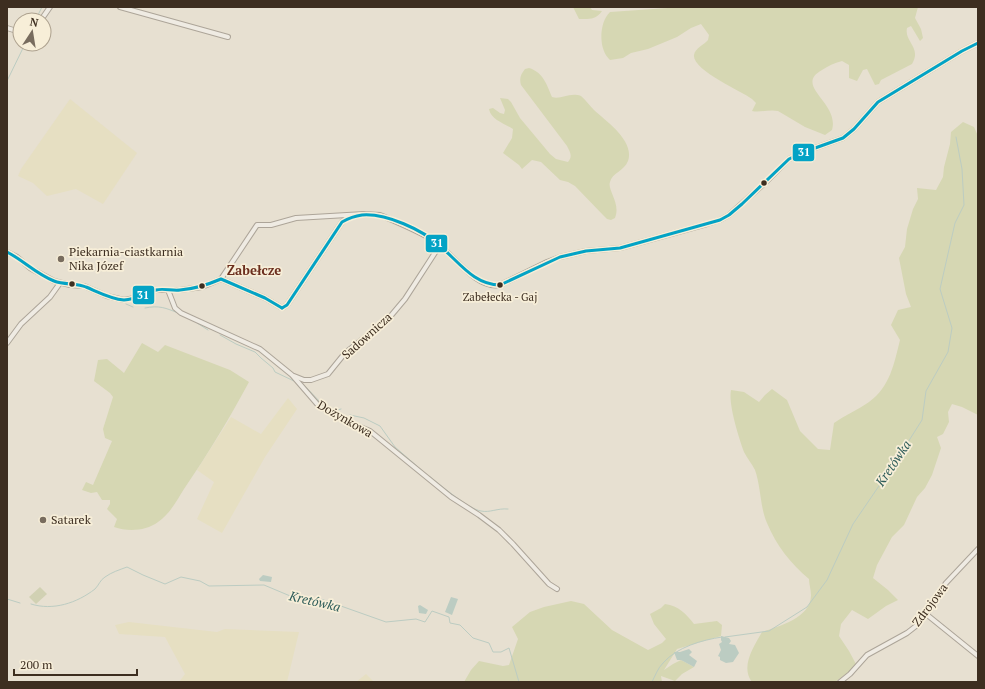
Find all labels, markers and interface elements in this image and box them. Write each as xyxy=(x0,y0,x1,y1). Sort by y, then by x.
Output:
north arrow xyxy=(12,12,52,52)
text: N xyxy=(29,15,40,30)
line badge: 31 xyxy=(792,143,815,162)
text: 31 xyxy=(798,145,810,159)
unlabelled marker xyxy=(759,178,769,188)
line badge: 31 xyxy=(425,234,448,253)
text: 31 xyxy=(431,236,443,250)
place label: Piekarnia-ciastkarnia Nika Józef xyxy=(69,244,183,273)
marker: Piekarnia-ciastkarnia Nika Józef xyxy=(56,254,66,264)
district label: Zabełcze xyxy=(227,261,281,279)
unlabelled marker xyxy=(67,279,77,289)
marker: Zabełecka - Gaj xyxy=(495,280,505,290)
unlabelled marker xyxy=(197,281,207,291)
line badge: 31 xyxy=(132,285,155,305)
text: 31 xyxy=(137,288,149,302)
place label: Zabełecka - Gaj xyxy=(463,290,537,304)
street label: Sadownicza xyxy=(338,309,395,362)
street label: Dożynkowa xyxy=(315,397,376,440)
water label: Kretówka xyxy=(870,436,915,490)
place label: Satarek xyxy=(51,512,92,527)
marker: Satarek xyxy=(38,515,48,525)
street label: Zdrojowa xyxy=(909,580,951,629)
water label: Kretówka xyxy=(287,586,342,616)
scale bar xyxy=(14,651,137,677)
text: 200 m xyxy=(20,657,53,672)

